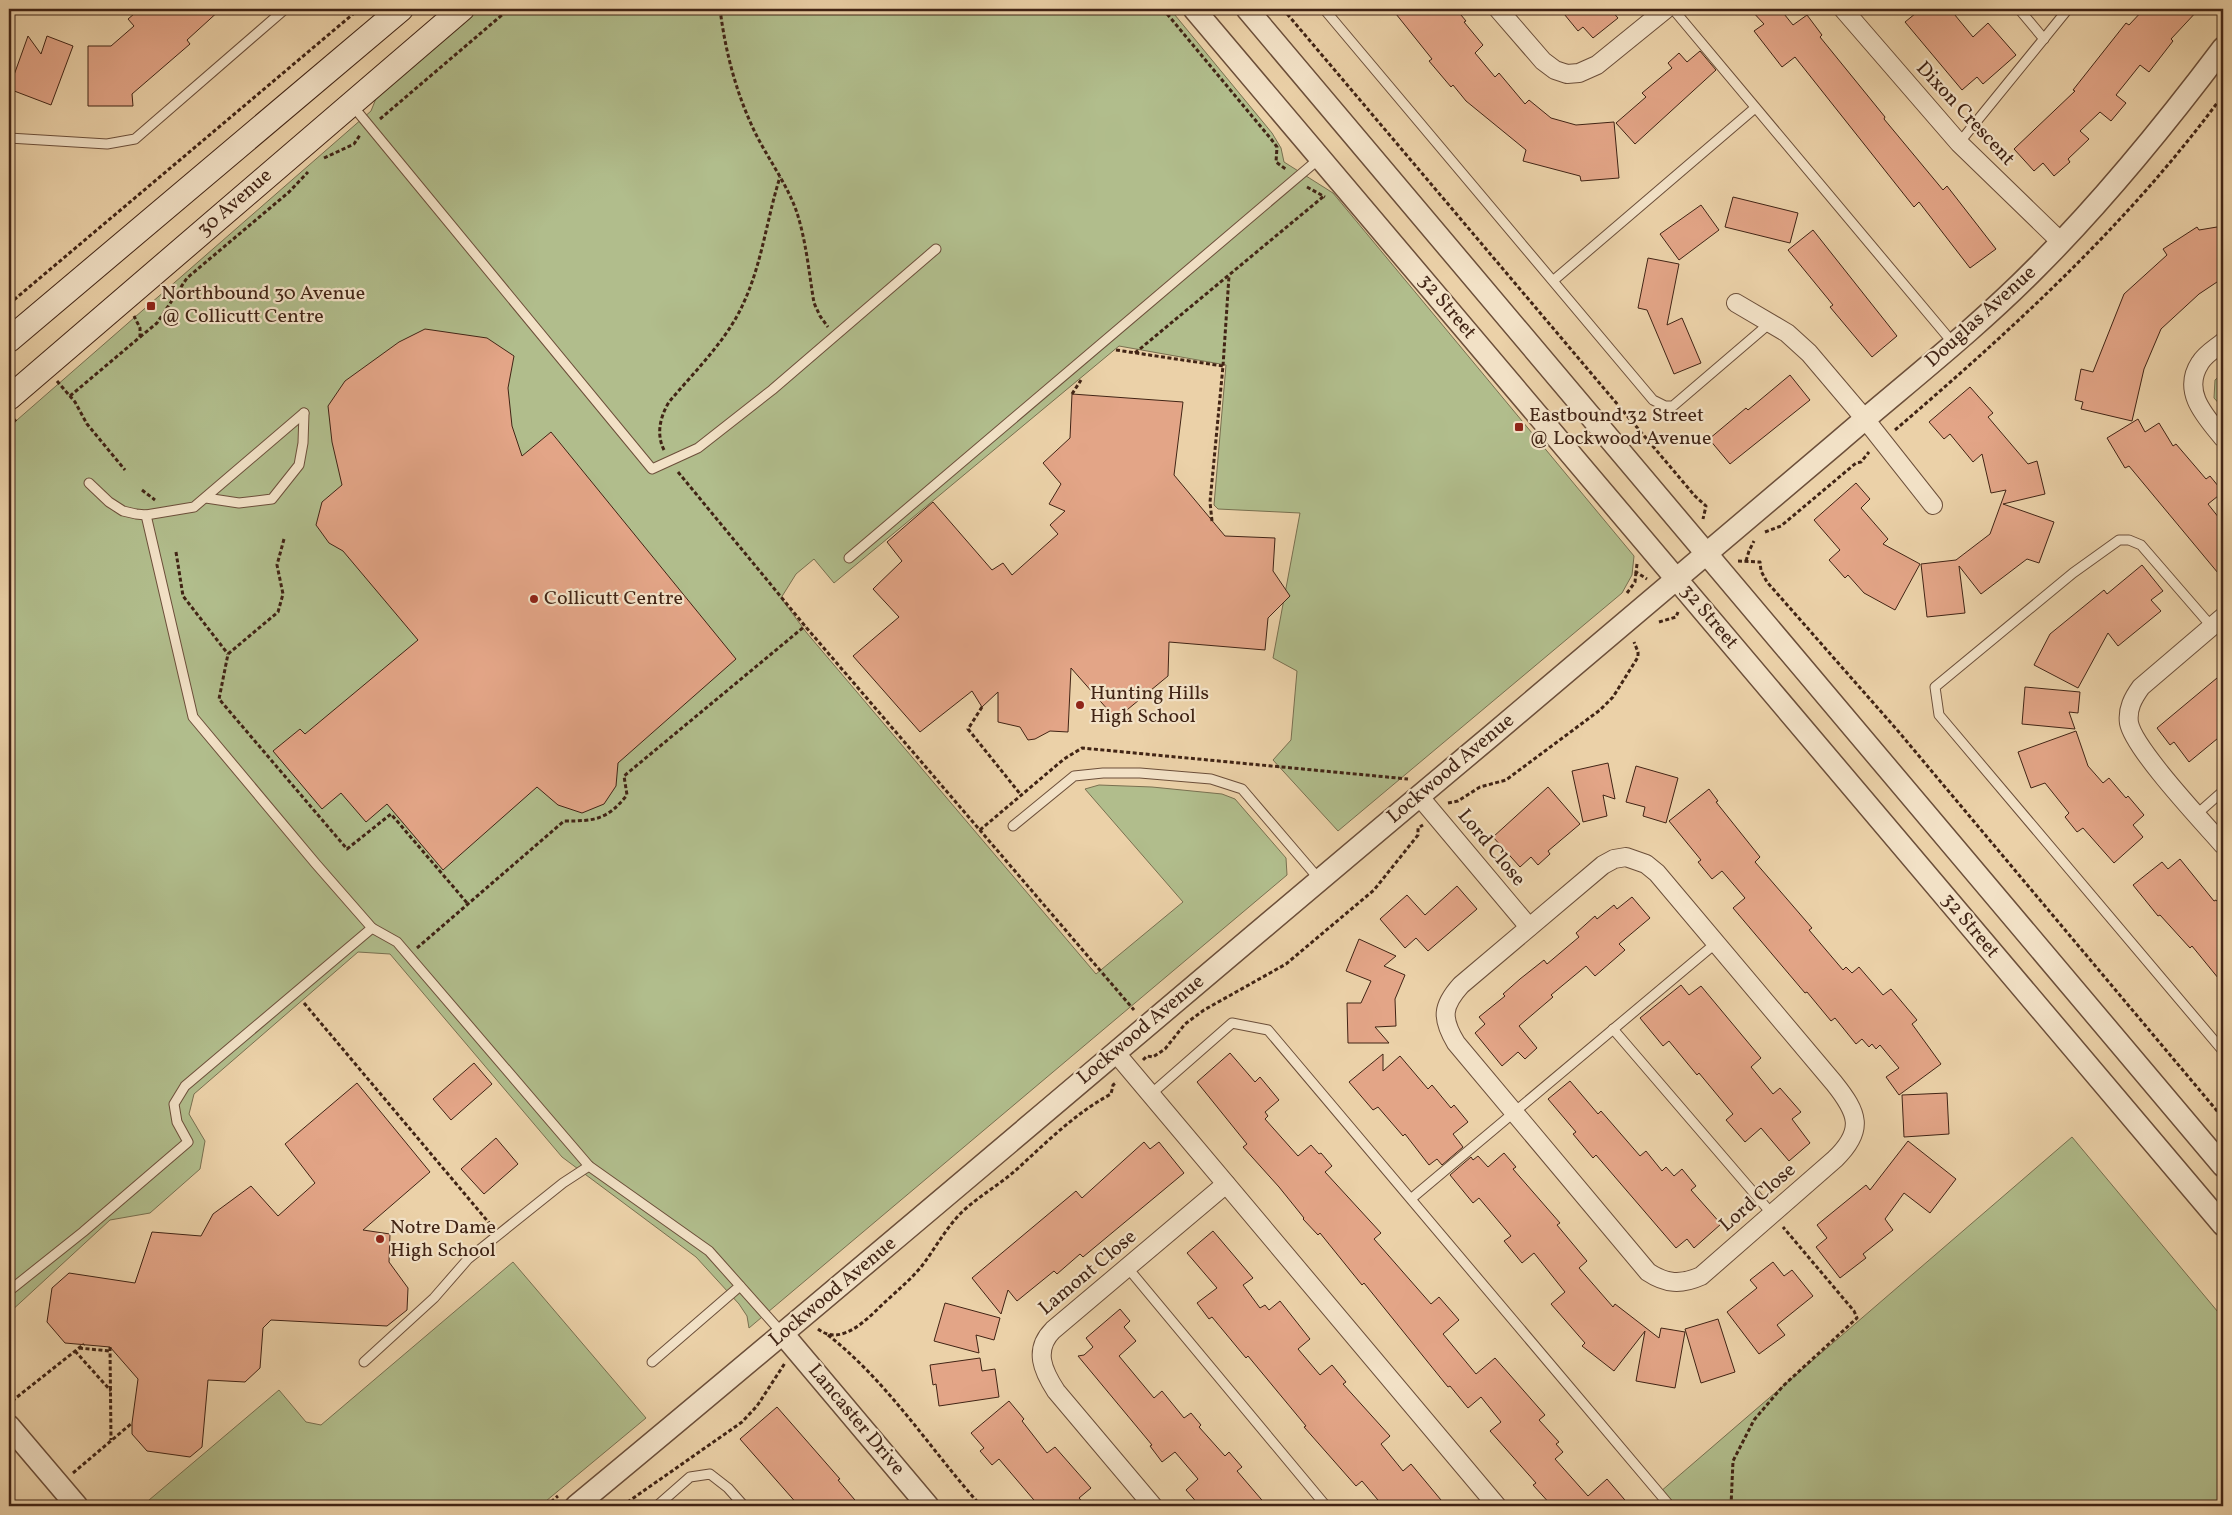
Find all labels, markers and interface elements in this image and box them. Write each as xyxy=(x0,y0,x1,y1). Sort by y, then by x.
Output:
street label: Dixon Crescent xyxy=(1909,55,2021,173)
street label: 30 Avenue xyxy=(191,162,279,244)
street label: Douglas Avenue xyxy=(1919,260,2043,374)
street label: 32 Street xyxy=(1411,268,1483,346)
place label: Northbound 30 Avenue @ Collicutt Centre xyxy=(161,280,365,331)
marker: Northbound 30 Avenue @ Collicutt Centre xyxy=(145,300,157,312)
place label: Eastbound 32 Street @ Lockwood Avenue xyxy=(1529,402,1711,453)
marker: Eastbound 32 Street @ Lockwood Avenue xyxy=(1513,421,1525,433)
street label: 32 Street xyxy=(1673,578,1745,656)
place label: Collicutt Centre xyxy=(544,585,683,613)
marker: Collicutt Centre xyxy=(528,593,540,605)
place label: Hunting Hills High School xyxy=(1090,680,1209,731)
marker: Hunting Hills High School xyxy=(1074,699,1086,711)
street label: Lockwood Avenue xyxy=(1381,707,1521,831)
street label: Lord Close xyxy=(1450,803,1532,893)
street label: 32 Street xyxy=(1934,887,2006,965)
street label: Lockwood Avenue xyxy=(1071,968,1211,1092)
street label: Lord Close xyxy=(1714,1157,1802,1239)
place label: Notre Dame High School xyxy=(390,1214,496,1265)
street label: Lamont Close xyxy=(1033,1224,1143,1322)
street label: Lockwood Avenue xyxy=(763,1230,903,1354)
marker: Notre Dame High School xyxy=(374,1233,386,1245)
street label: Lancaster Drive xyxy=(801,1358,911,1482)

